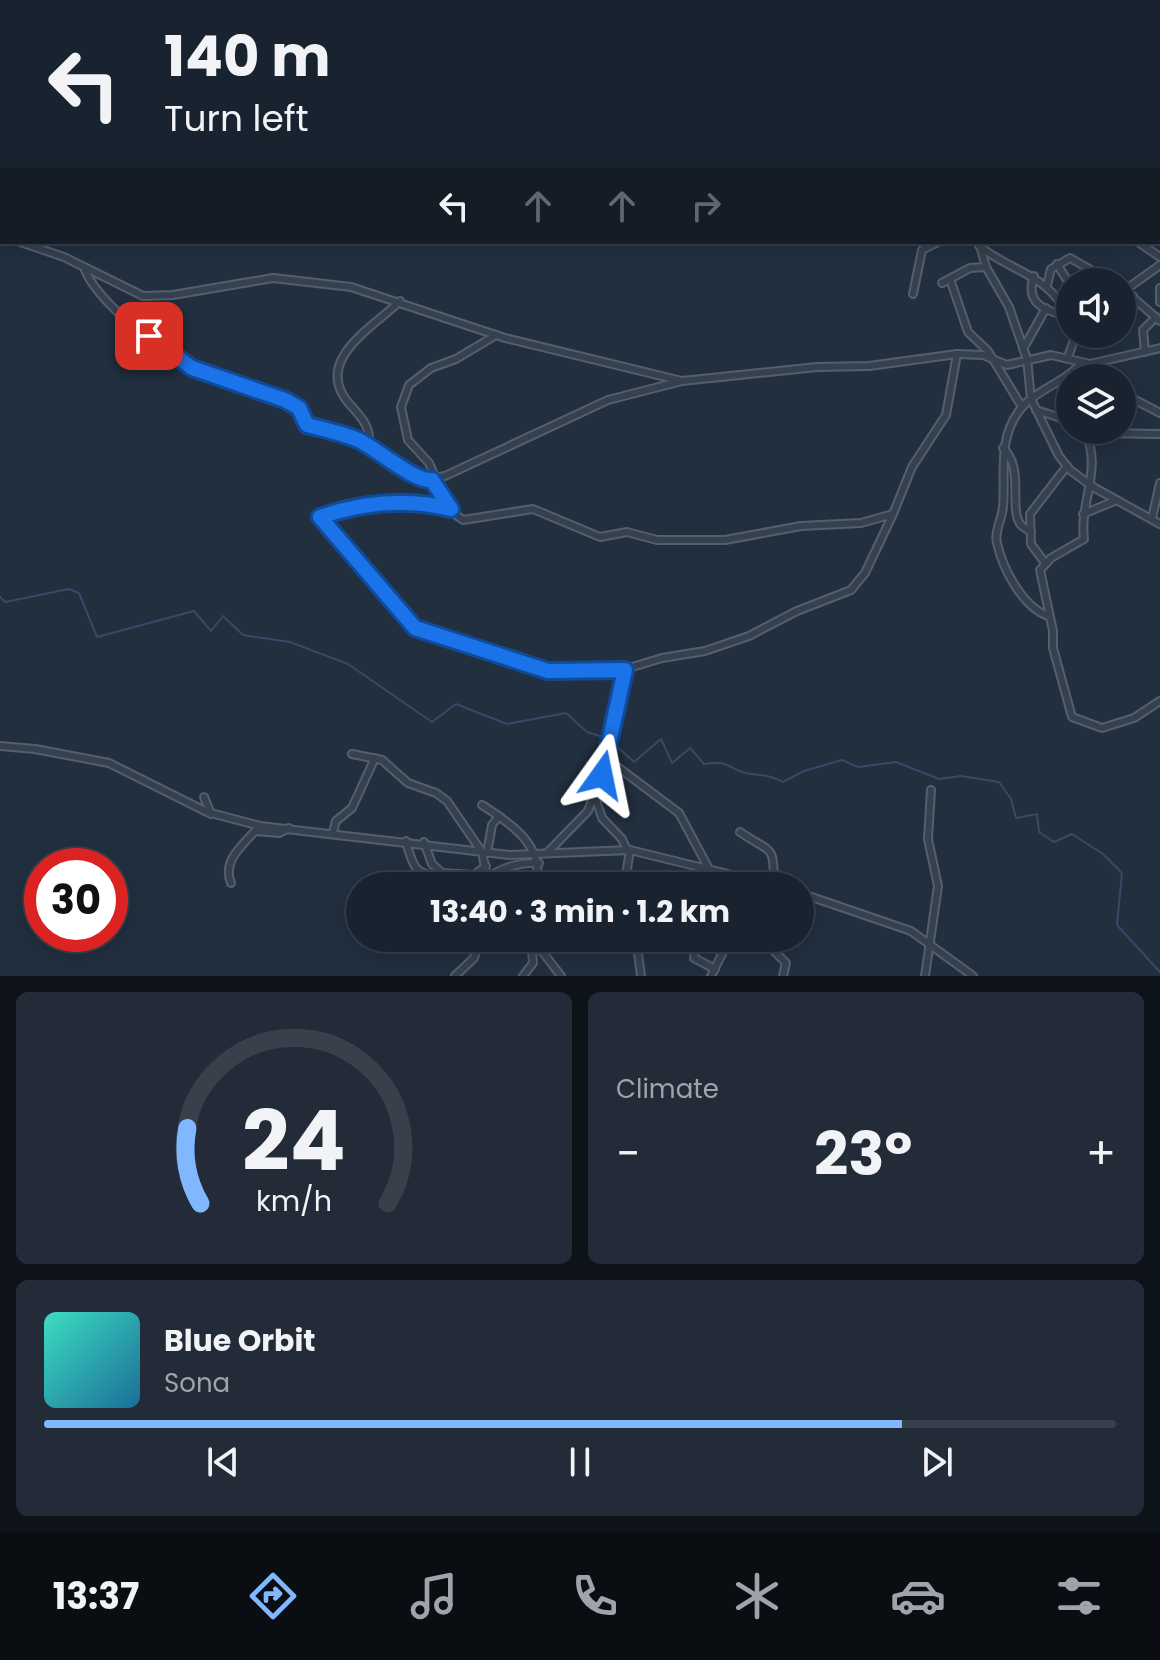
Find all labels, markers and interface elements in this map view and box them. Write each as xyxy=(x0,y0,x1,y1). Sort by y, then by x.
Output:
text: 140 m xyxy=(164,17,331,96)
icon: left xyxy=(32,32,136,136)
text: Turn left xyxy=(164,93,309,144)
icon: left xyxy=(432,184,476,228)
icon: ahead xyxy=(516,184,560,228)
icon: ahead xyxy=(600,184,644,228)
icon: right xyxy=(684,184,728,228)
map controls xyxy=(1056,268,1136,444)
button: sound xyxy=(1056,268,1136,348)
pin xyxy=(115,302,183,370)
icon: arrive xyxy=(127,314,171,358)
button: layers xyxy=(1056,364,1136,444)
position arrow xyxy=(560,733,644,817)
speed limit sign: 30 xyxy=(24,848,128,952)
text: 13:40 · 3 min · 1.2 km xyxy=(430,890,730,933)
text: Climate xyxy=(616,1071,719,1107)
text: 24 xyxy=(242,1083,346,1199)
text: 23° xyxy=(814,1112,912,1196)
text: − xyxy=(616,1123,640,1184)
text: + xyxy=(1086,1123,1116,1184)
text: km/h xyxy=(256,1181,332,1221)
text: Blue Orbit xyxy=(164,1319,316,1362)
text: Sona xyxy=(164,1365,230,1401)
icon: previous xyxy=(201,1440,245,1484)
icon: pause xyxy=(558,1440,602,1484)
icon: next xyxy=(915,1440,959,1484)
icon: directions xyxy=(245,1568,301,1624)
icon: music xyxy=(406,1568,462,1624)
icon: phone xyxy=(567,1568,623,1624)
icon: climate xyxy=(729,1568,785,1624)
icon: car xyxy=(890,1568,946,1624)
icon: filters xyxy=(1051,1568,1107,1624)
text: 13:37 xyxy=(53,1571,139,1622)

